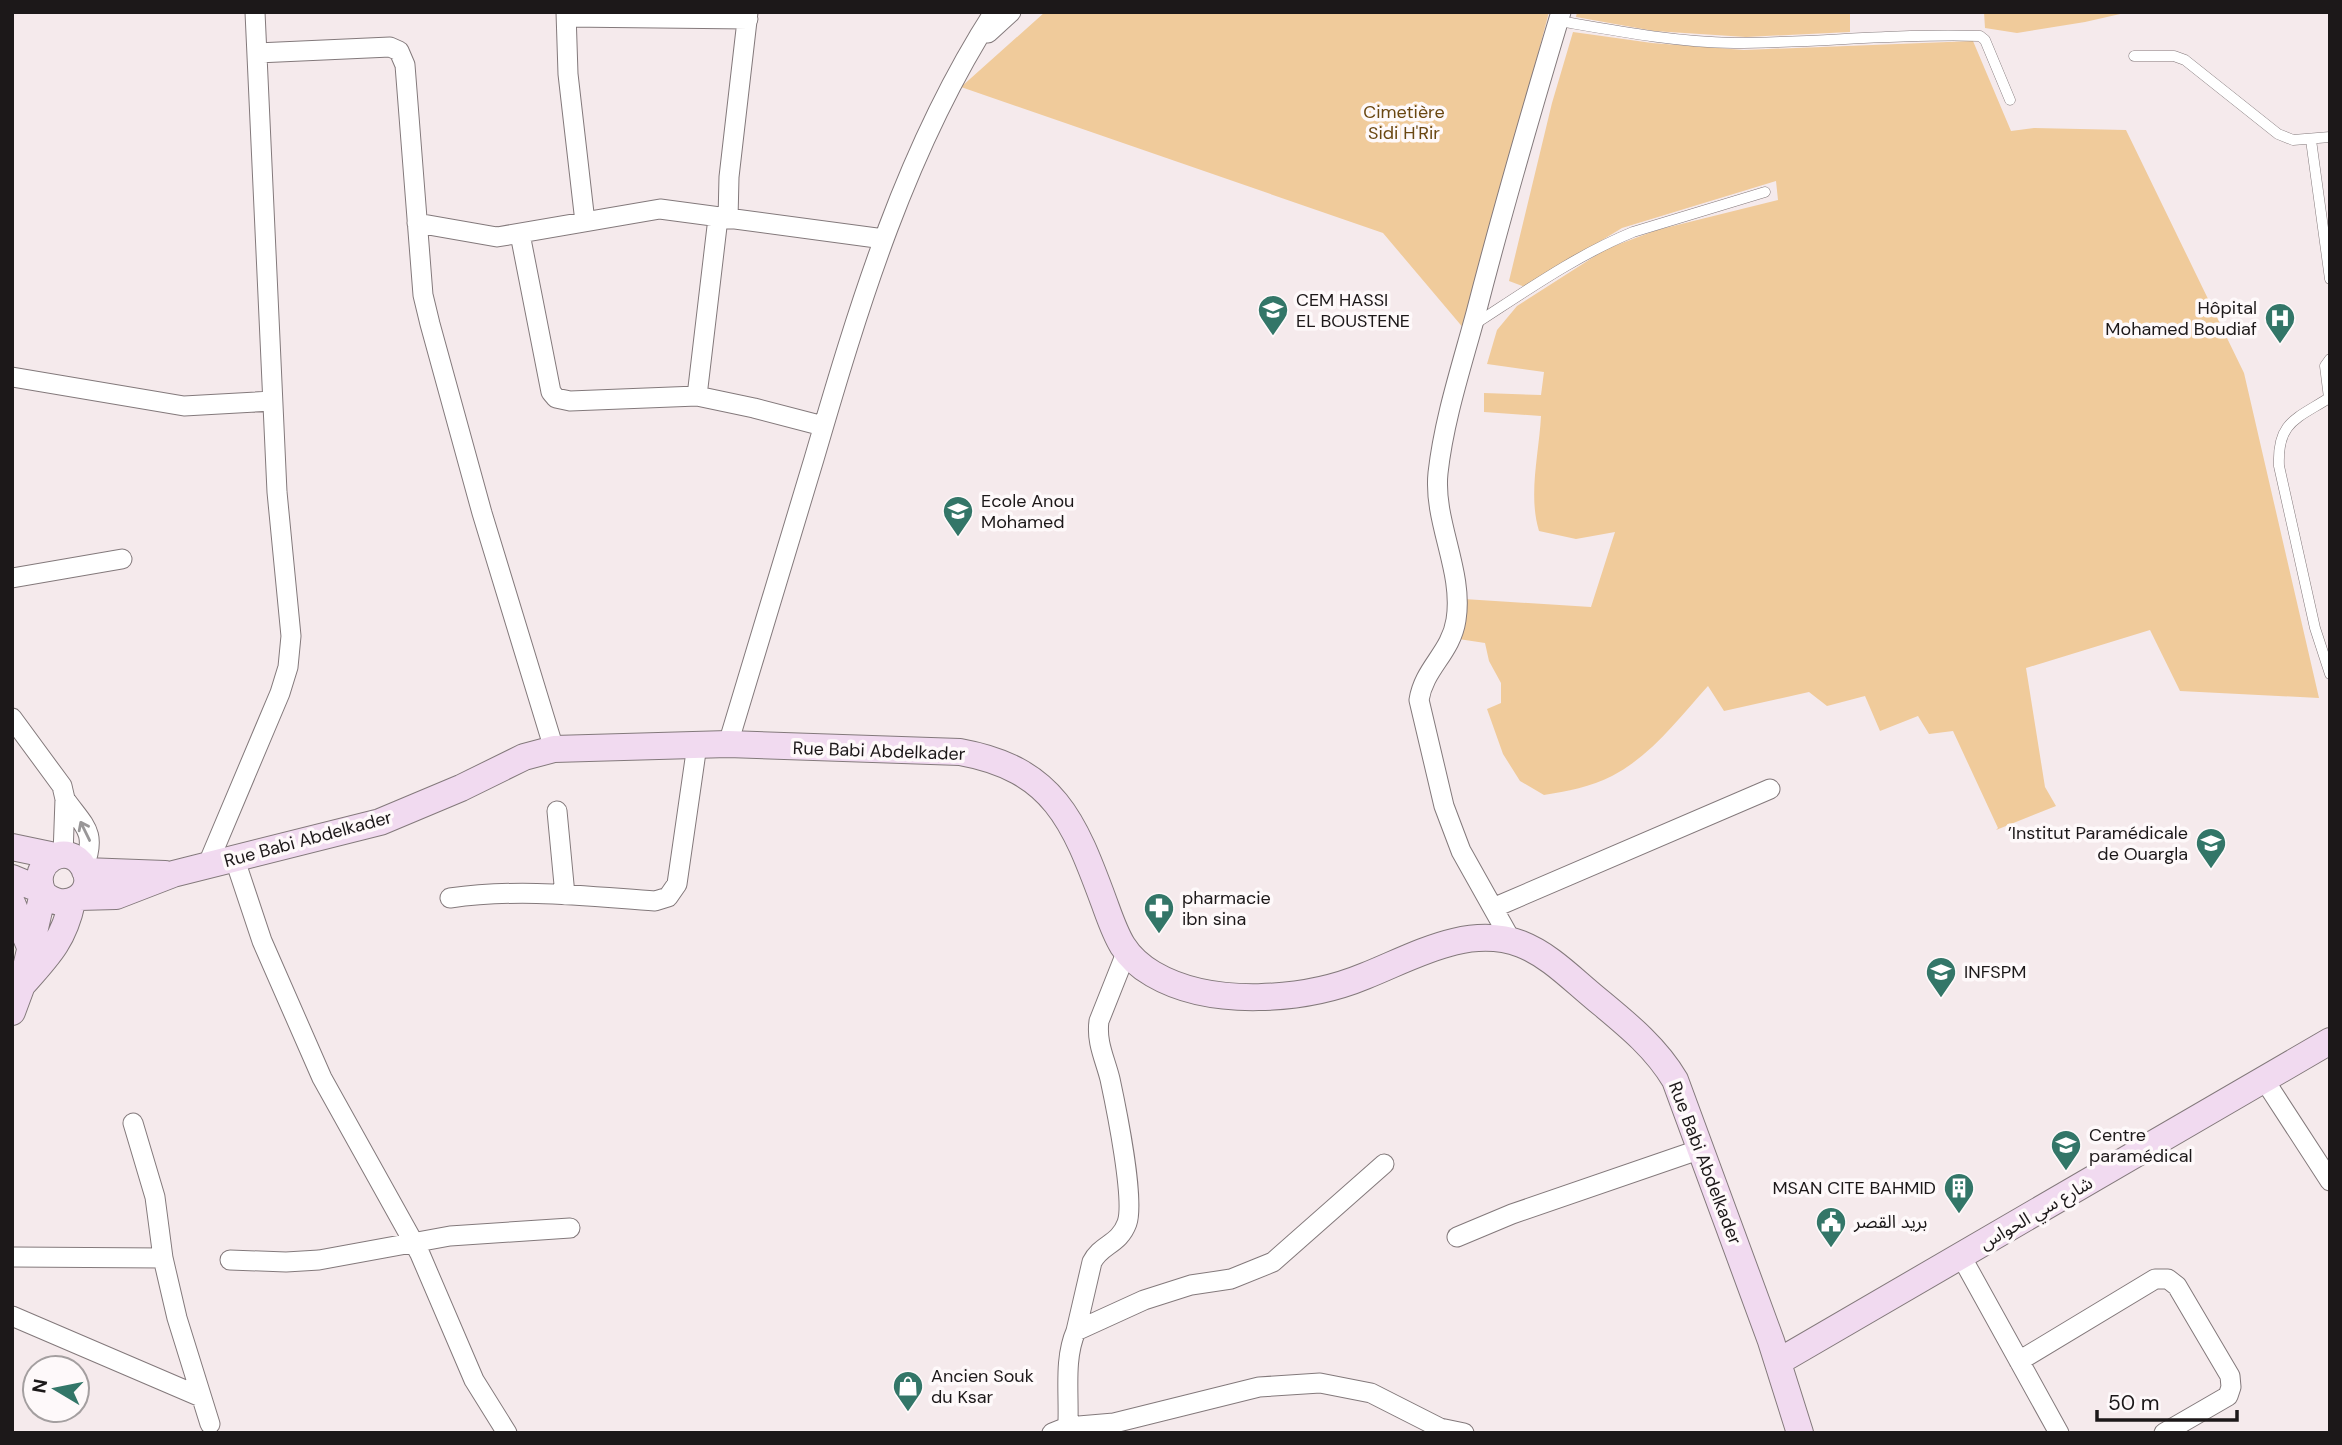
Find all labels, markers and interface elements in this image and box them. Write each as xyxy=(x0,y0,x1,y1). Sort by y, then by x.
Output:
park label: Cimetière Sidi H'Rir xyxy=(1363,100,1445,145)
place label: CEM HASSI EL BOUSTENE xyxy=(1296,288,1410,333)
school or university icon: CEM HASSI EL BOUSTENE xyxy=(1256,293,1290,337)
place label: Hôpital Mohamed Boudiaf xyxy=(2105,296,2257,341)
hospital icon: Hôpital Mohamed Boudiaf xyxy=(2263,301,2297,345)
place label: Ecole Anou Mohamed xyxy=(981,489,1074,534)
school or university icon: Ecole Anou Mohamed xyxy=(941,494,975,538)
street label: Rue Babi Abdelkader xyxy=(792,736,966,766)
street label: Rue Babi Abdelkader xyxy=(221,805,395,873)
place label: ’Institut Paramédicale de Ouargla xyxy=(2008,821,2188,866)
one-way arrow xyxy=(78,822,92,842)
school or university icon: ’Institut Paramédicale de Ouargla xyxy=(2194,826,2228,870)
place label: pharmacie ibn sina xyxy=(1182,886,1271,931)
pharmacy icon: pharmacie ibn sina xyxy=(1142,891,1176,935)
school or university icon: INFSPM xyxy=(1924,955,1958,999)
place label: INFSPM xyxy=(1964,960,2026,984)
street label: Rue Babi Abdelkader xyxy=(1663,1078,1747,1248)
place label: Centre paramédical xyxy=(2089,1123,2192,1168)
school or university icon: Centre paramédical xyxy=(2049,1128,2083,1172)
building icon: MSAN CITE BAHMID xyxy=(1942,1171,1976,1215)
street label: شارع سي الحواس xyxy=(1975,1171,2098,1257)
place label: MSAN CITE BAHMID xyxy=(1772,1176,1936,1200)
public building icon: بريد القصر xyxy=(1814,1205,1848,1249)
place label: بريد القصر xyxy=(1853,1210,1927,1234)
north arrow xyxy=(21,1354,91,1424)
place label: Ancien Souk du Ksar xyxy=(931,1364,1034,1409)
shop icon: Ancien Souk du Ksar xyxy=(891,1369,925,1413)
text: N xyxy=(26,1377,53,1395)
scale bar xyxy=(2097,1378,2237,1422)
text: 50 m xyxy=(2108,1389,2159,1417)

